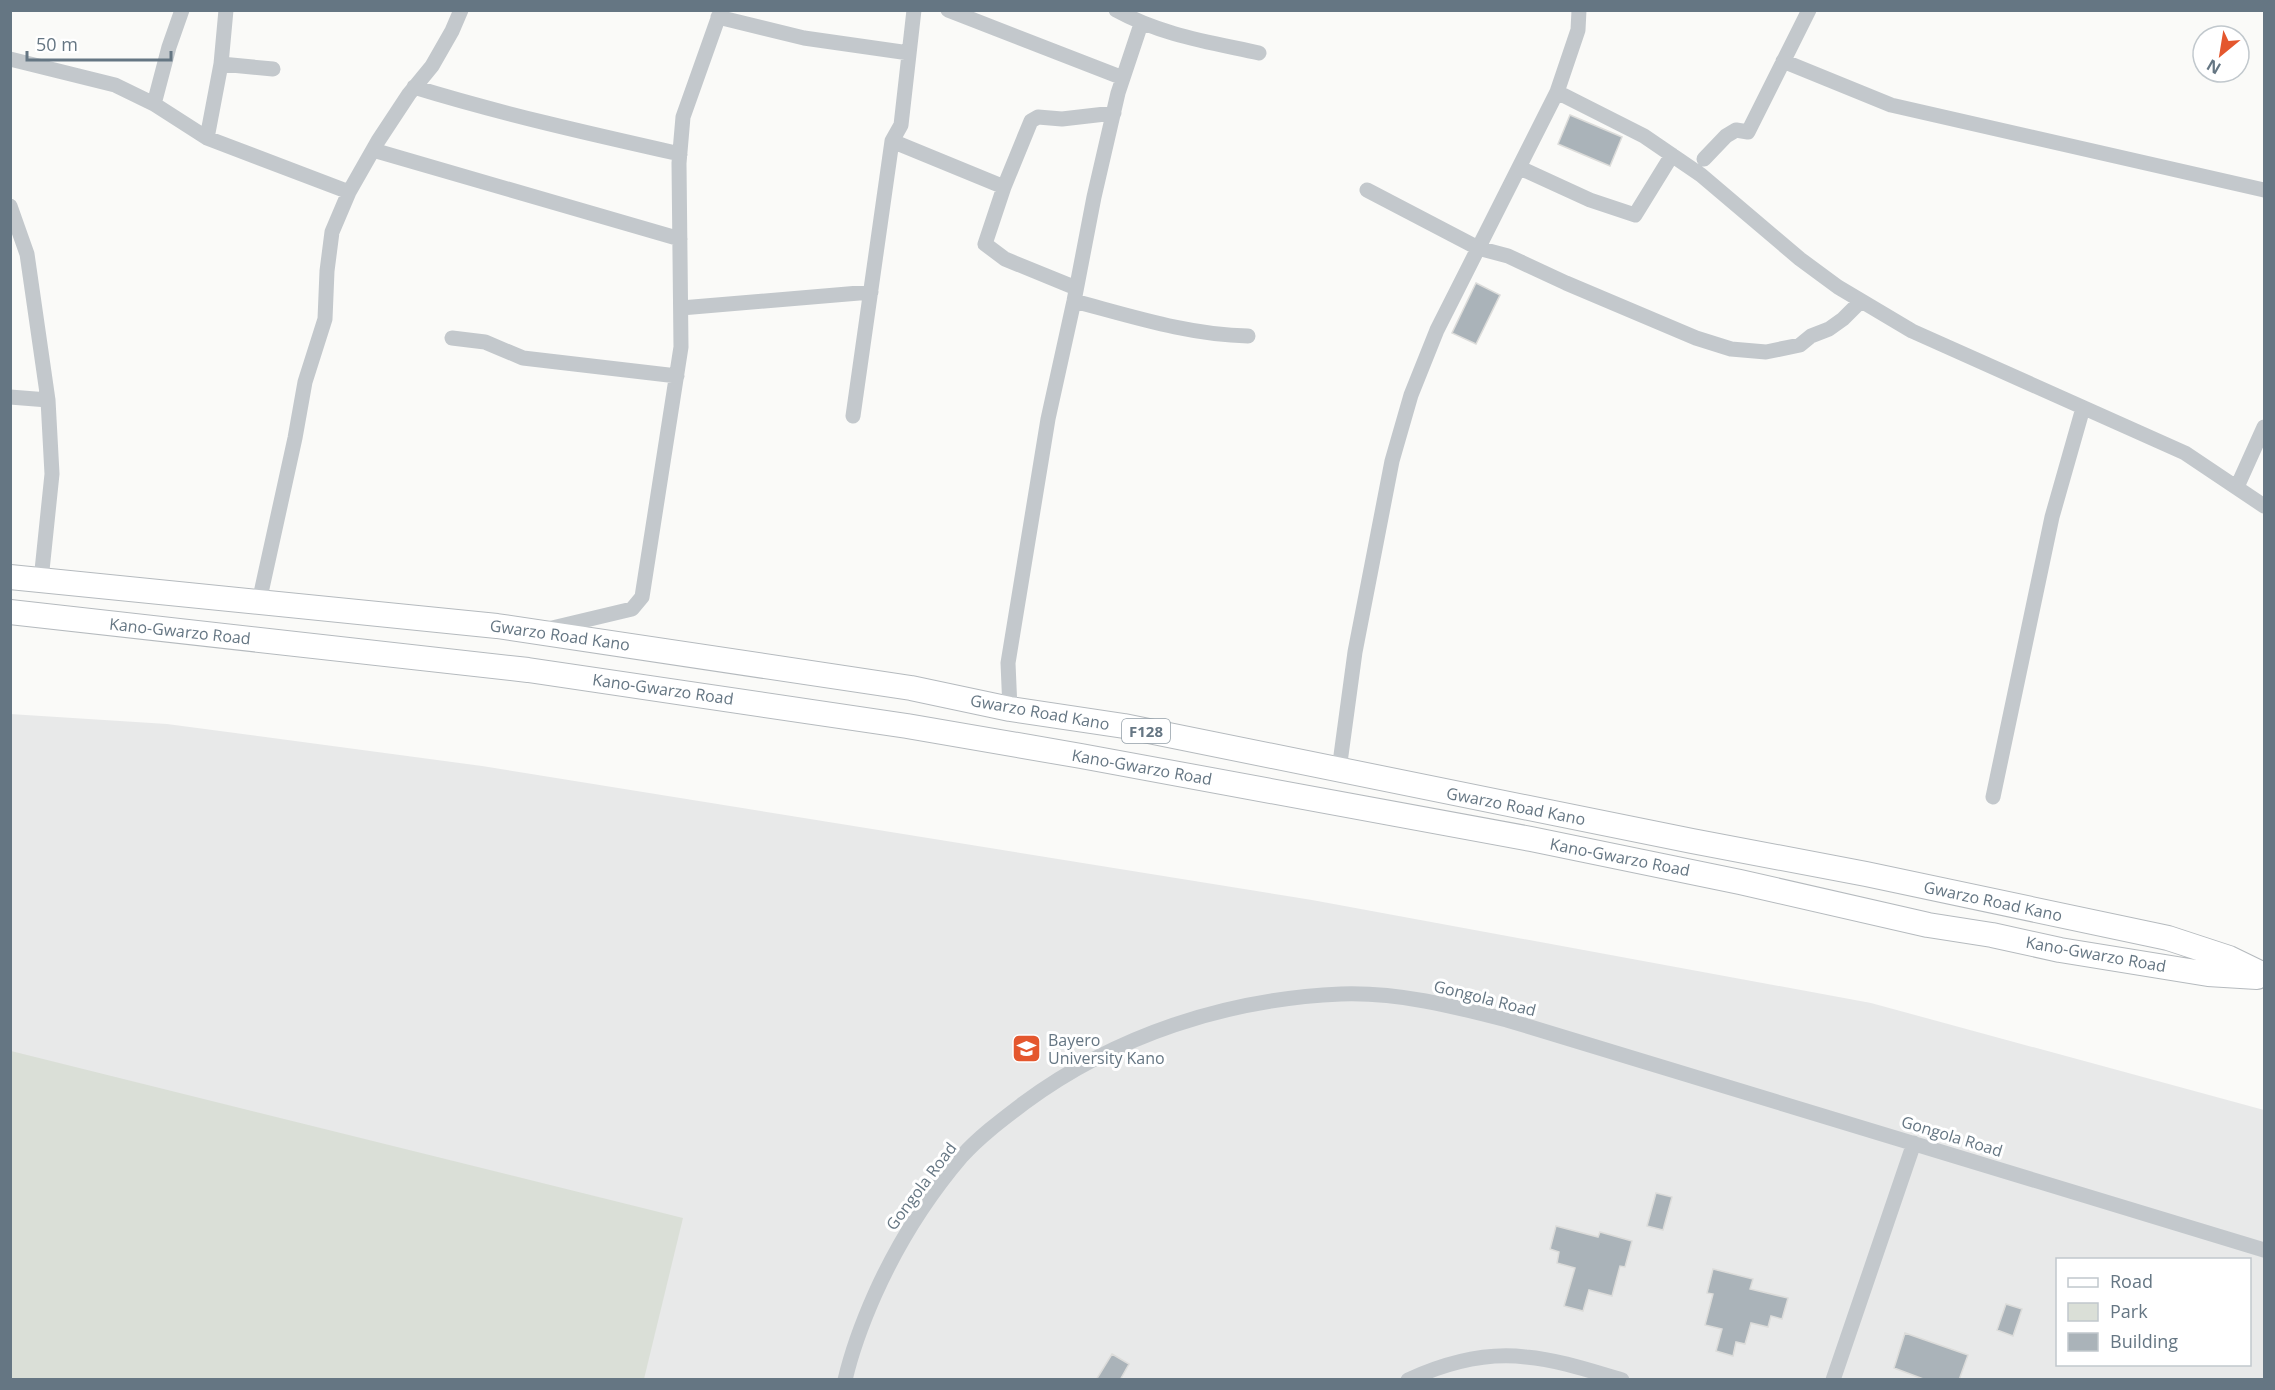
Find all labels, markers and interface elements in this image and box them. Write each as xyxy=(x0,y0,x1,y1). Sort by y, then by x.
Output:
scale bar xyxy=(27,24,171,62)
north arrow xyxy=(2191,24,2251,84)
text: 50 m xyxy=(36,32,78,56)
text: N xyxy=(2202,54,2225,80)
street label: Kano-Gwarzo Road xyxy=(108,613,252,649)
street label: Gwarzo Road Kano xyxy=(489,614,631,656)
street label: Kano-Gwarzo Road xyxy=(591,668,735,710)
street label: Gwarzo Road Kano xyxy=(969,689,1111,735)
road number: F128 xyxy=(1122,719,1170,743)
street label: Kano-Gwarzo Road xyxy=(1070,744,1214,790)
street label: Gwarzo Road Kano xyxy=(1445,782,1587,830)
street label: Kano-Gwarzo Road xyxy=(1548,833,1692,881)
street label: Gwarzo Road Kano xyxy=(1922,876,2064,926)
street label: Kano-Gwarzo Road xyxy=(2024,931,2168,977)
street label: Gongola Road xyxy=(1432,975,1538,1021)
place label: Bayero University Kano xyxy=(1048,1029,1165,1069)
school or university icon: Bayero University Kano xyxy=(1011,1033,1043,1065)
street label: Gongola Road xyxy=(1899,1110,2005,1162)
street label: Gongola Road xyxy=(881,1138,961,1234)
legend xyxy=(2056,1258,2251,1366)
text: Road xyxy=(2110,1269,2153,1293)
text: Park xyxy=(2110,1299,2148,1323)
text: Building xyxy=(2110,1329,2178,1353)

